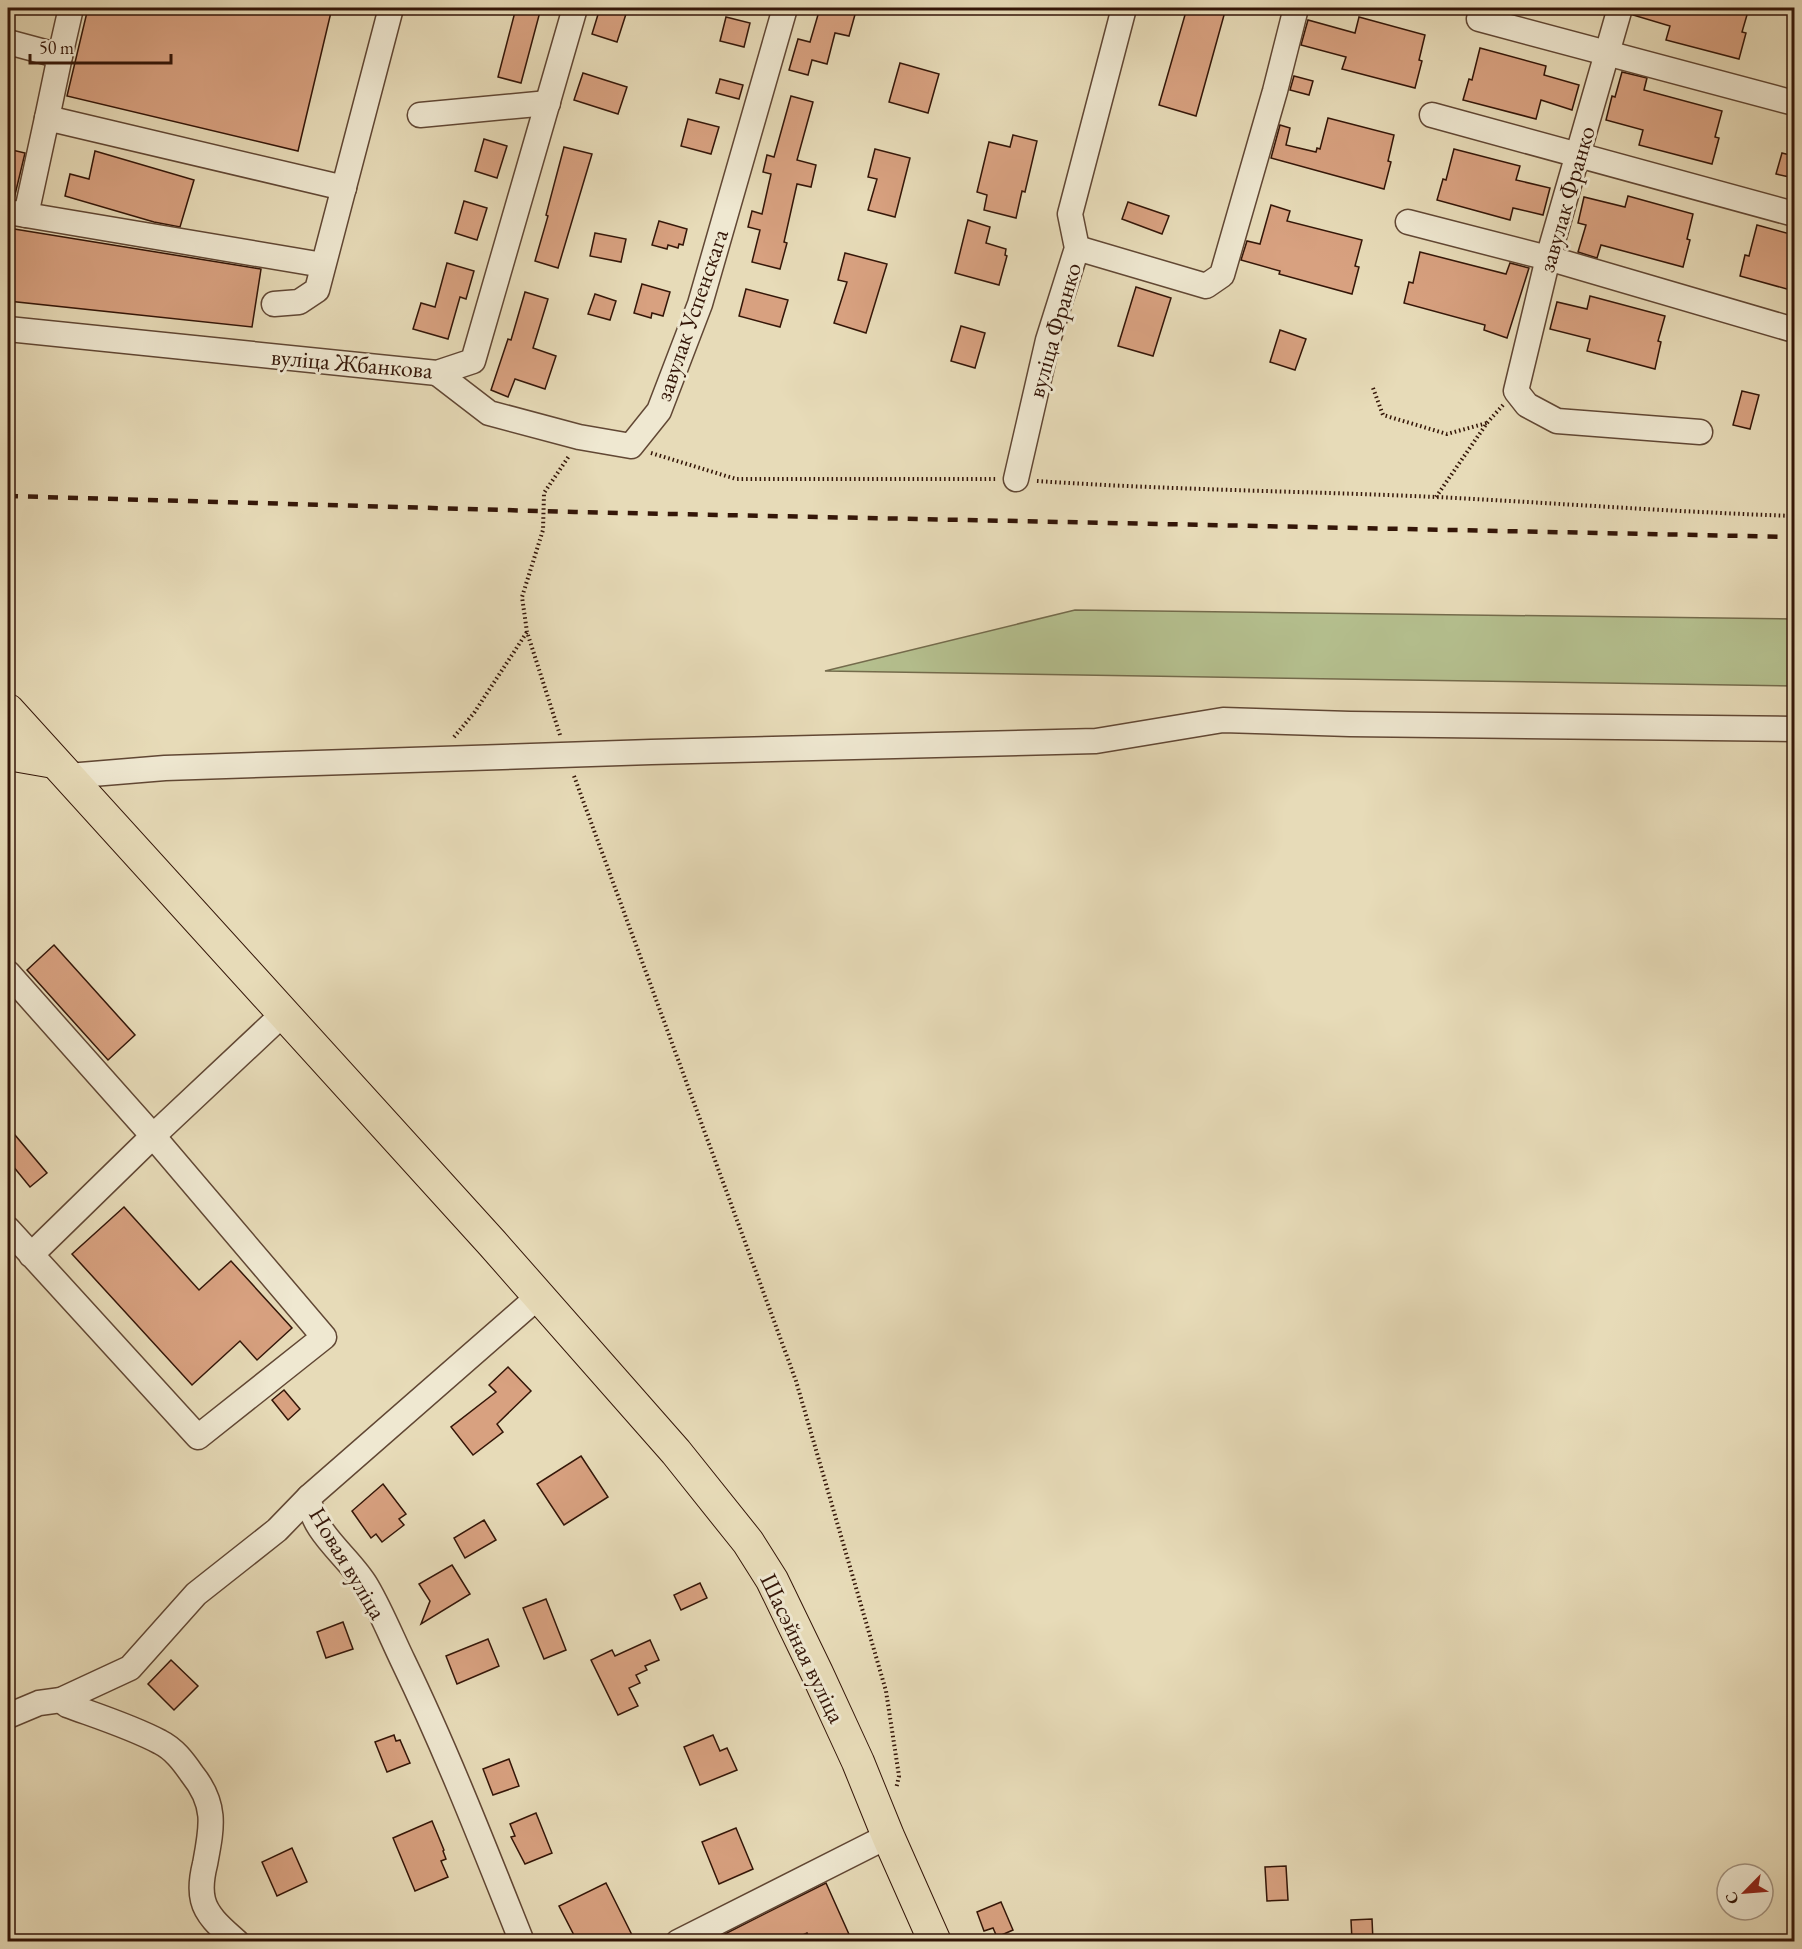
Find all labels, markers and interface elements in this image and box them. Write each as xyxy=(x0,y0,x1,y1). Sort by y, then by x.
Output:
scale bar xyxy=(30,27,171,65)
text: 50 m xyxy=(39,36,74,59)
street label: завулак Франко xyxy=(1530,122,1602,276)
street label: завулак Успенскага xyxy=(647,224,735,405)
street label: вуліца Франко xyxy=(1020,259,1088,401)
street label: вуліца Жбанкова xyxy=(270,340,435,386)
street label: Новая вуліца xyxy=(302,1501,394,1625)
street label: Шасэйная вуліца xyxy=(753,1568,853,1728)
north arrow xyxy=(1715,1862,1775,1922)
text: С xyxy=(1720,1889,1744,1908)

